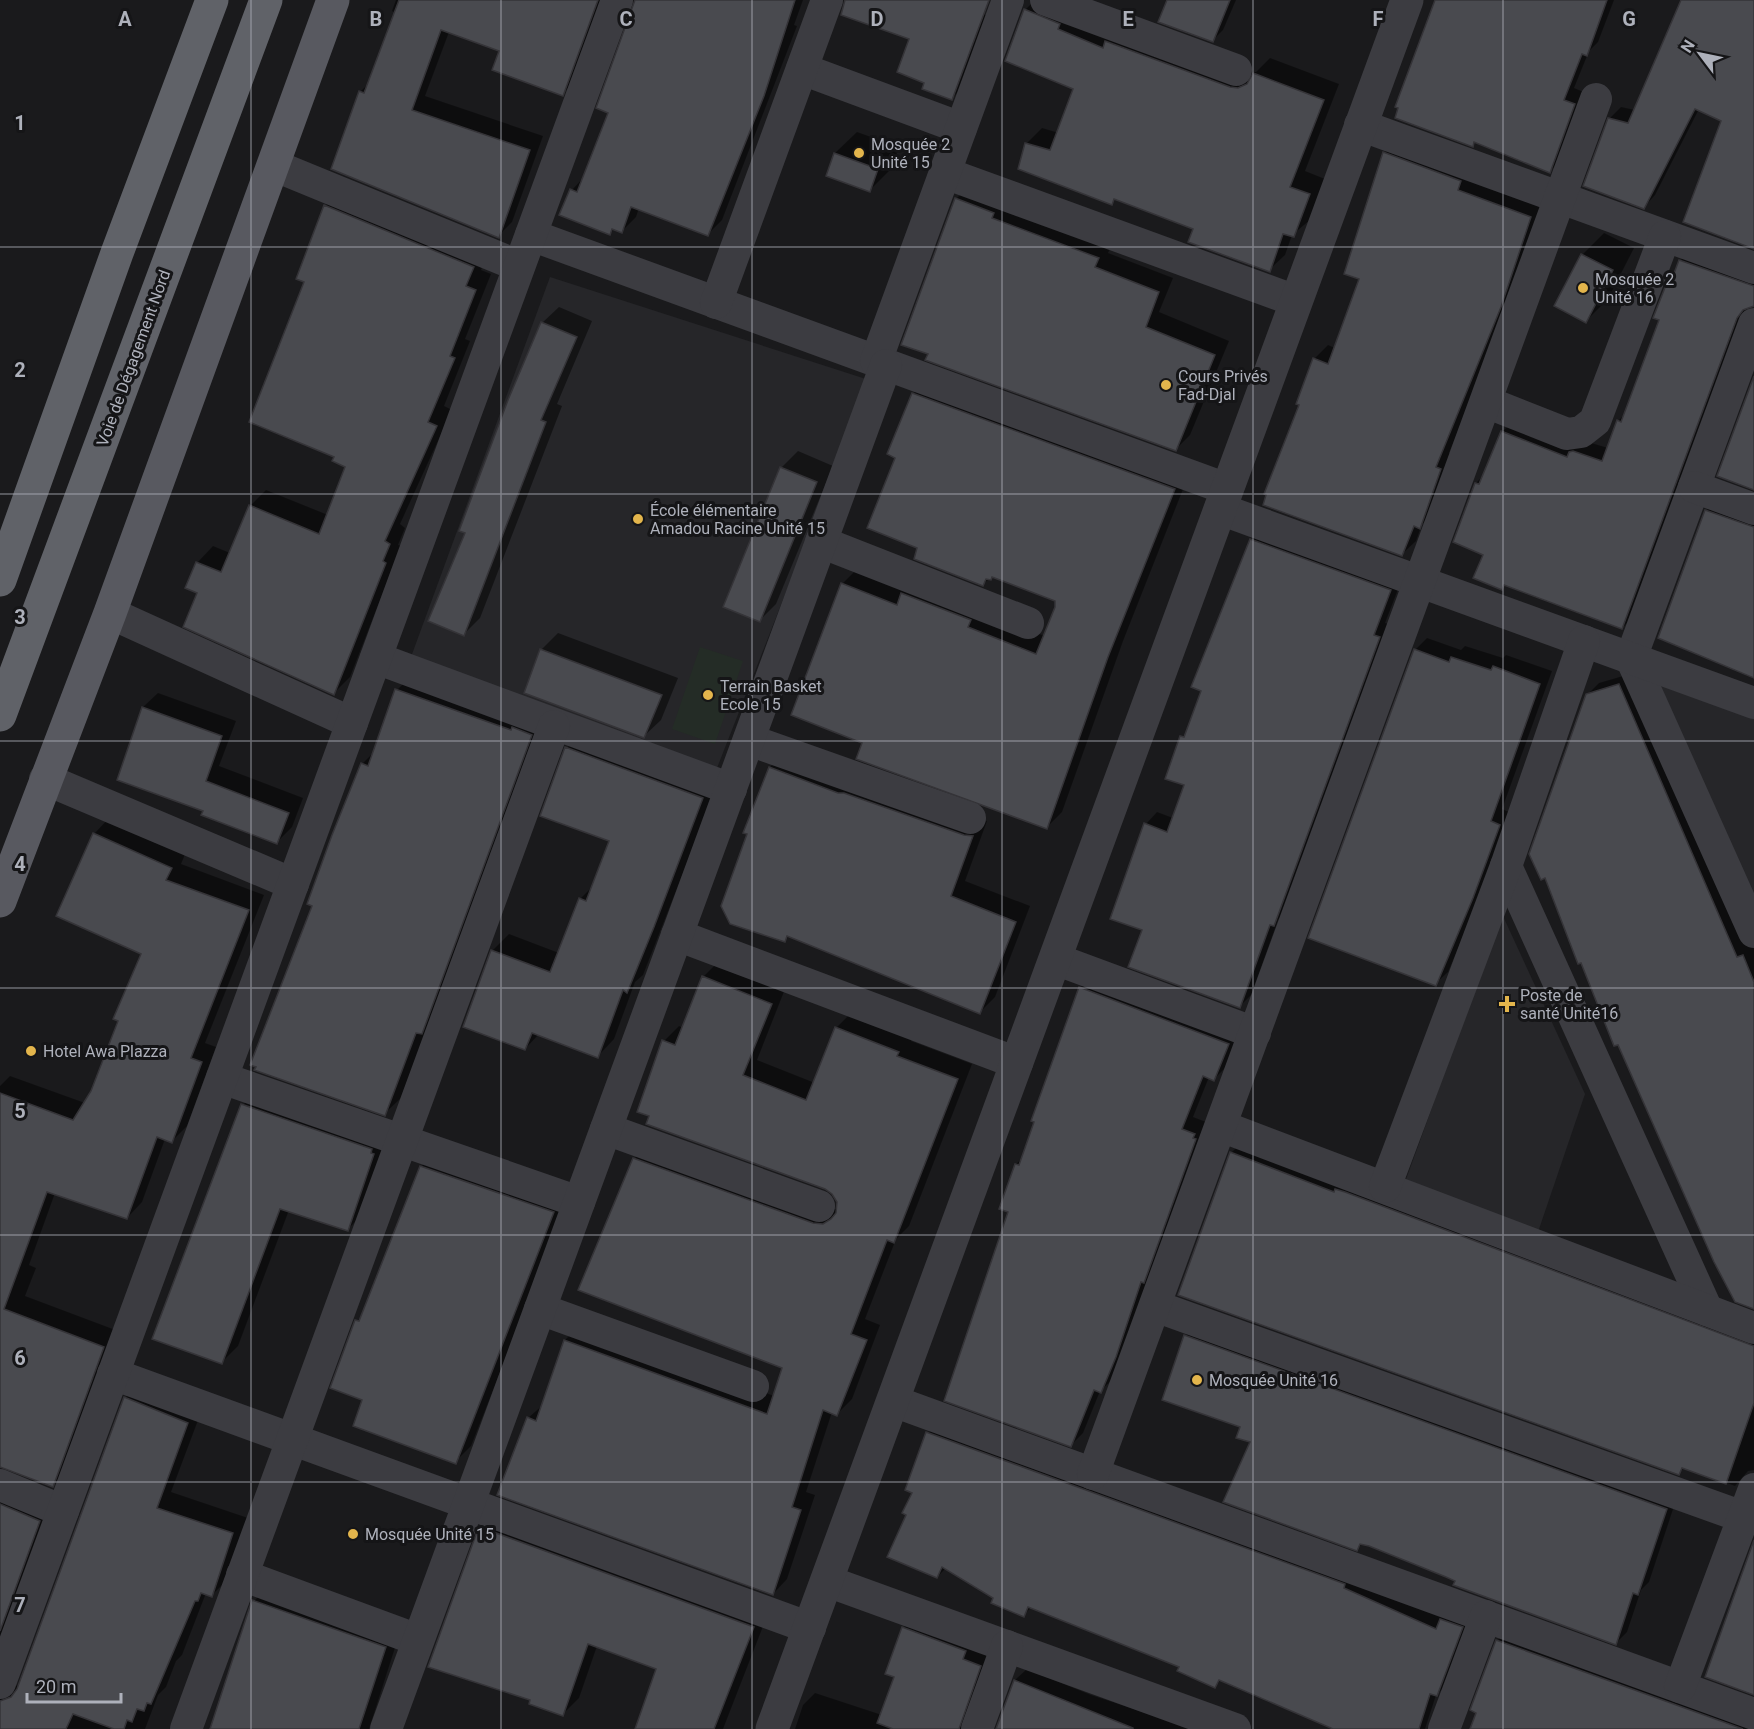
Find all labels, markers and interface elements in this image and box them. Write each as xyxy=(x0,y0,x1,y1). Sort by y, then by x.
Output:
text: A xyxy=(118,7,132,31)
text: B xyxy=(370,7,382,31)
text: C xyxy=(619,7,633,31)
text: D xyxy=(871,7,884,31)
text: E xyxy=(1122,7,1134,31)
text: F xyxy=(1373,7,1384,31)
text: G xyxy=(1622,7,1636,31)
north arrow xyxy=(1670,24,1730,84)
text: N xyxy=(1677,36,1699,56)
text: 1 xyxy=(14,111,26,135)
place label: Mosquée 2 Unité 15 xyxy=(871,135,950,172)
marker: Mosquée 2 Unité 15 xyxy=(852,146,866,160)
street label: Voie de Dégagement Nord xyxy=(93,267,174,449)
place label: Mosquée 2 Unité 16 xyxy=(1595,270,1674,307)
marker: Mosquée 2 Unité 16 xyxy=(1576,281,1590,295)
text: 2 xyxy=(14,358,26,382)
place label: Cours Privés Fad-Djal xyxy=(1178,367,1268,404)
marker: Cours Privés Fad-Djal xyxy=(1159,378,1173,392)
place label: École élémentaire Amadou Racine Unité 15 xyxy=(650,501,825,538)
marker: École élémentaire Amadou Racine Unité 15 xyxy=(631,512,645,526)
text: 3 xyxy=(14,605,26,629)
place label: Terrain Basket Ecole 15 xyxy=(720,677,822,714)
marker: Terrain Basket Ecole 15 xyxy=(701,688,715,702)
text: 4 xyxy=(14,852,26,876)
place label: Poste de santé Unité16 xyxy=(1520,986,1618,1023)
marker: Poste de santé Unité16 xyxy=(1498,995,1516,1013)
place label: Hotel Awa Plazza xyxy=(43,1042,167,1061)
marker: Hotel Awa Plazza xyxy=(24,1044,38,1058)
text: 5 xyxy=(14,1099,26,1123)
text: 6 xyxy=(14,1346,26,1370)
place label: Mosquée Unité 16 xyxy=(1209,1371,1338,1390)
marker: Mosquée Unité 16 xyxy=(1190,1373,1204,1387)
place label: Mosquée Unité 15 xyxy=(365,1525,494,1544)
marker: Mosquée Unité 15 xyxy=(346,1527,360,1541)
text: 7 xyxy=(14,1593,26,1617)
scale bar xyxy=(27,1666,122,1704)
text: 20 m xyxy=(36,1676,76,1697)

